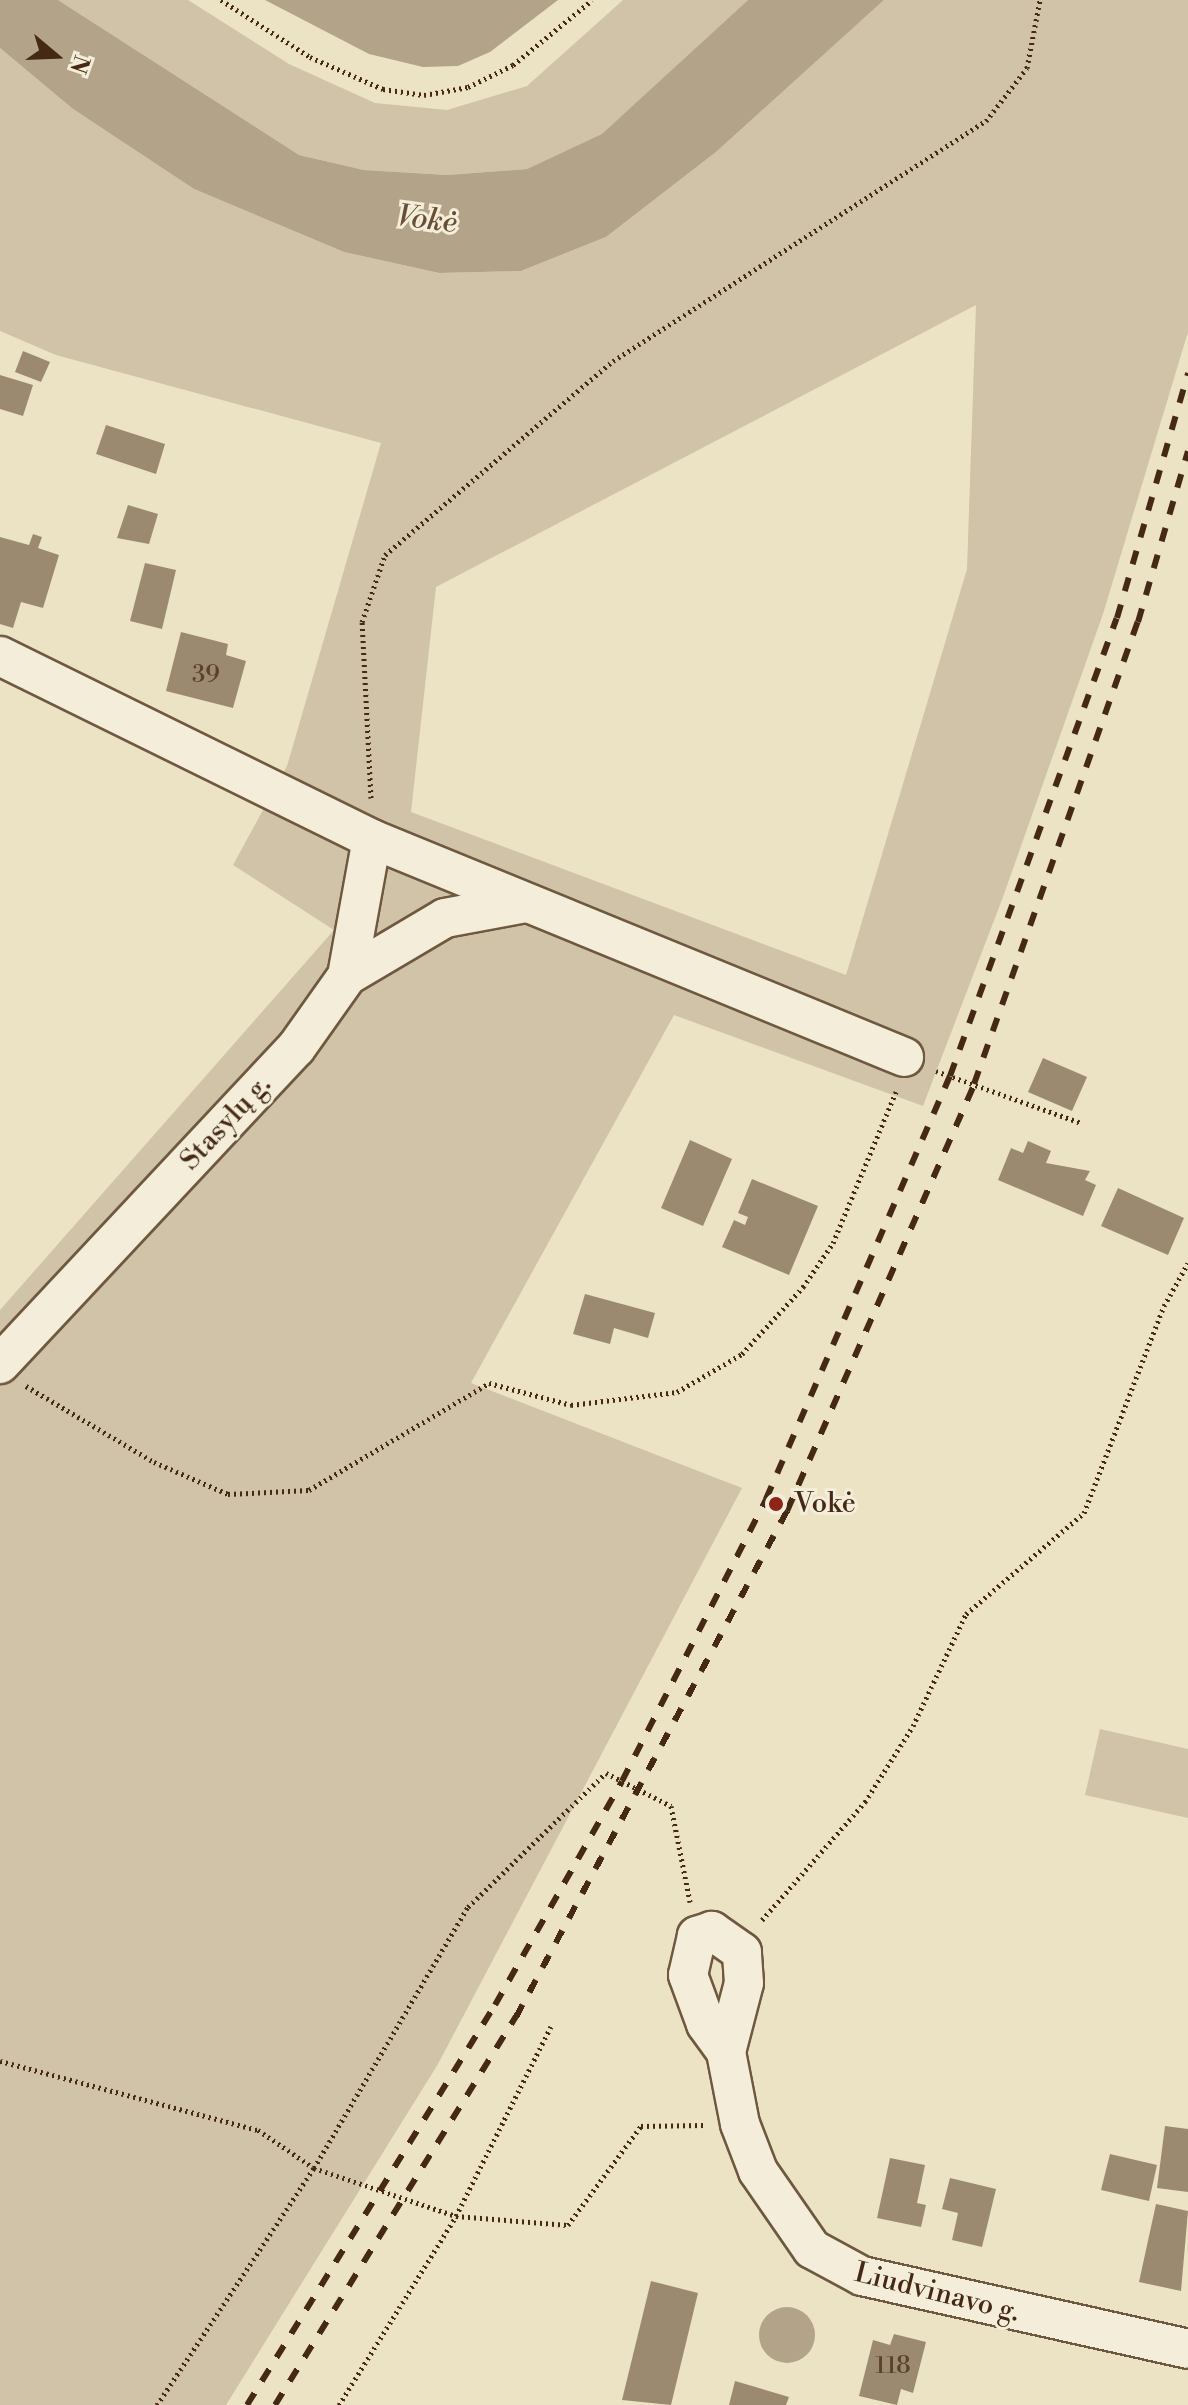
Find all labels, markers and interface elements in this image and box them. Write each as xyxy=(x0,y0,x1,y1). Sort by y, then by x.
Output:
north arrow xyxy=(16,16,96,96)
text: N xyxy=(64,51,95,77)
water label: Vokė xyxy=(395,198,459,242)
house number: 39 xyxy=(192,662,220,690)
street label: Stasylų g. xyxy=(174,1069,278,1177)
place label: Vokė xyxy=(794,1487,856,1521)
marker: Vokė xyxy=(765,1493,787,1515)
street label: Liudvinavo g. xyxy=(851,2256,1023,2330)
house number: 118 xyxy=(875,2353,911,2381)

